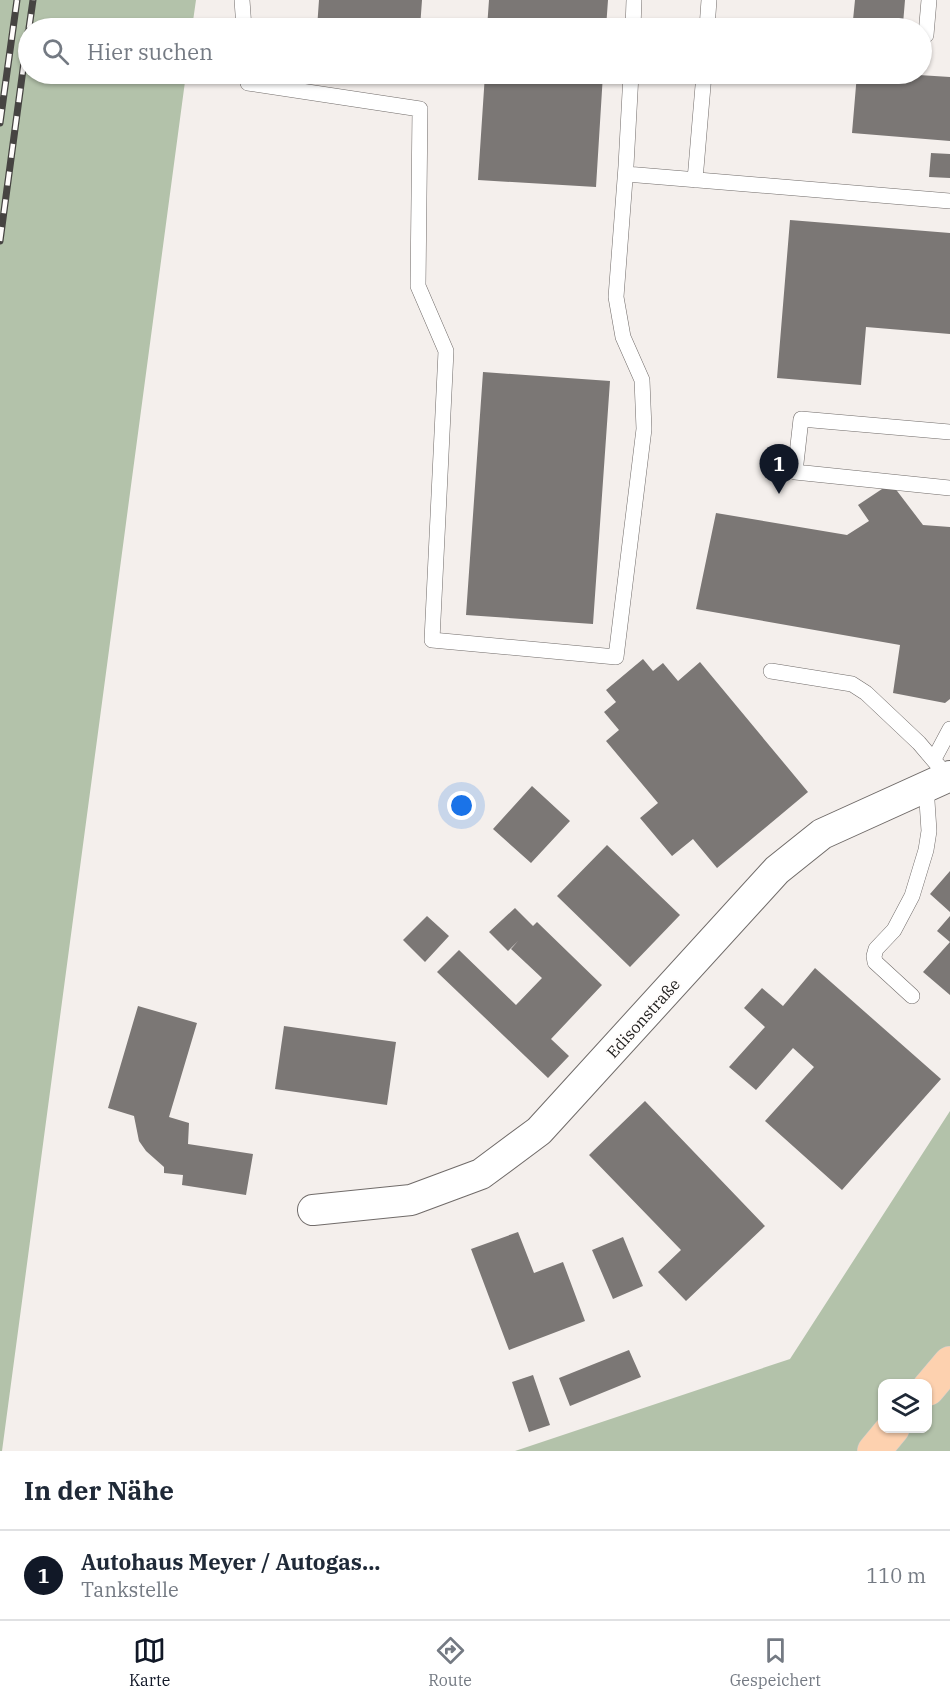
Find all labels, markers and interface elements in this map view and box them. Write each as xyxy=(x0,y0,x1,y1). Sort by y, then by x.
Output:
search box xyxy=(18,18,932,84)
icon: search xyxy=(39,35,72,68)
text: Hier suchen xyxy=(87,37,213,66)
pin: 1 xyxy=(760,444,798,494)
your location xyxy=(447,791,476,820)
street label: Edisonstraße xyxy=(602,974,684,1062)
map controls xyxy=(878,1379,932,1433)
button: layers xyxy=(878,1379,932,1433)
text: In der Nähe xyxy=(24,1473,174,1507)
text: Autohaus Meyer / Autogas... xyxy=(81,1547,381,1576)
text: 1 xyxy=(38,1562,50,1589)
text: 110 m xyxy=(866,1562,926,1589)
text: Tankstelle xyxy=(81,1576,179,1603)
tab: Karte xyxy=(129,1634,170,1690)
tab: Route xyxy=(428,1634,472,1690)
tab: Gespeichert xyxy=(730,1634,821,1690)

